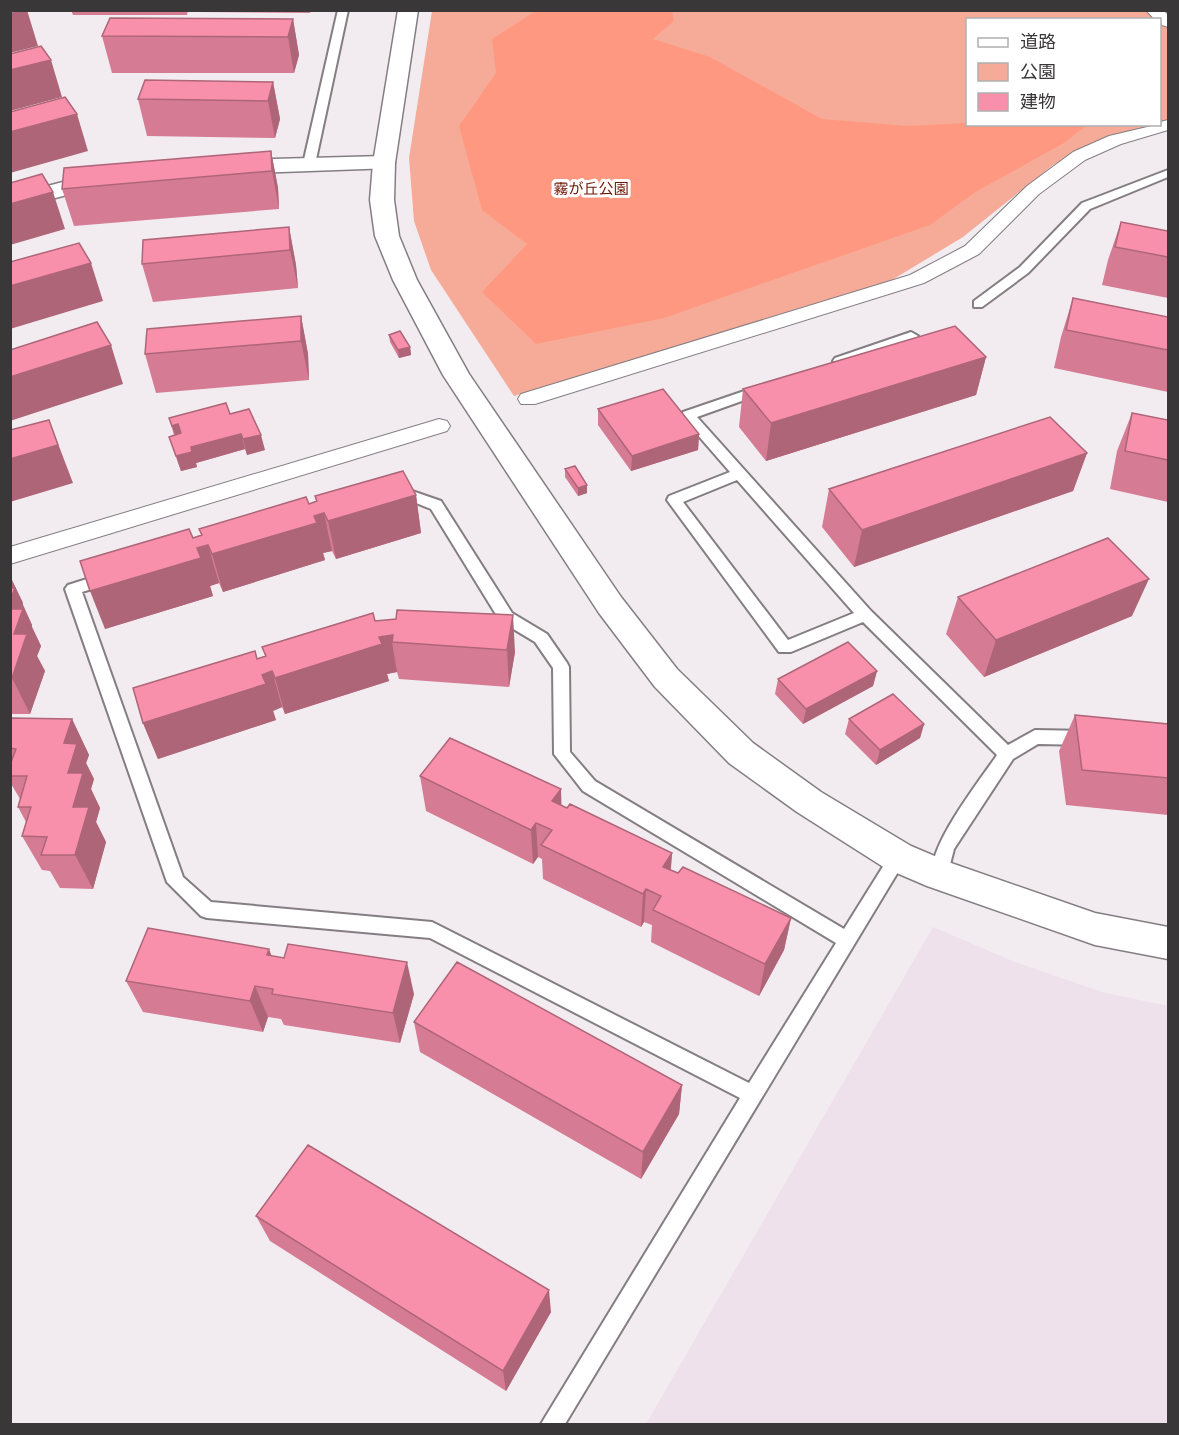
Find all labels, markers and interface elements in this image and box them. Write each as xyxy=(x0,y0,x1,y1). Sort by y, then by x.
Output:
legend xyxy=(966,18,1161,126)
text: 道路 xyxy=(1020,31,1056,52)
text: 公園 xyxy=(1020,61,1056,82)
text: 建物 xyxy=(1020,91,1056,112)
park label: 霧が丘公園 xyxy=(553,180,629,197)

